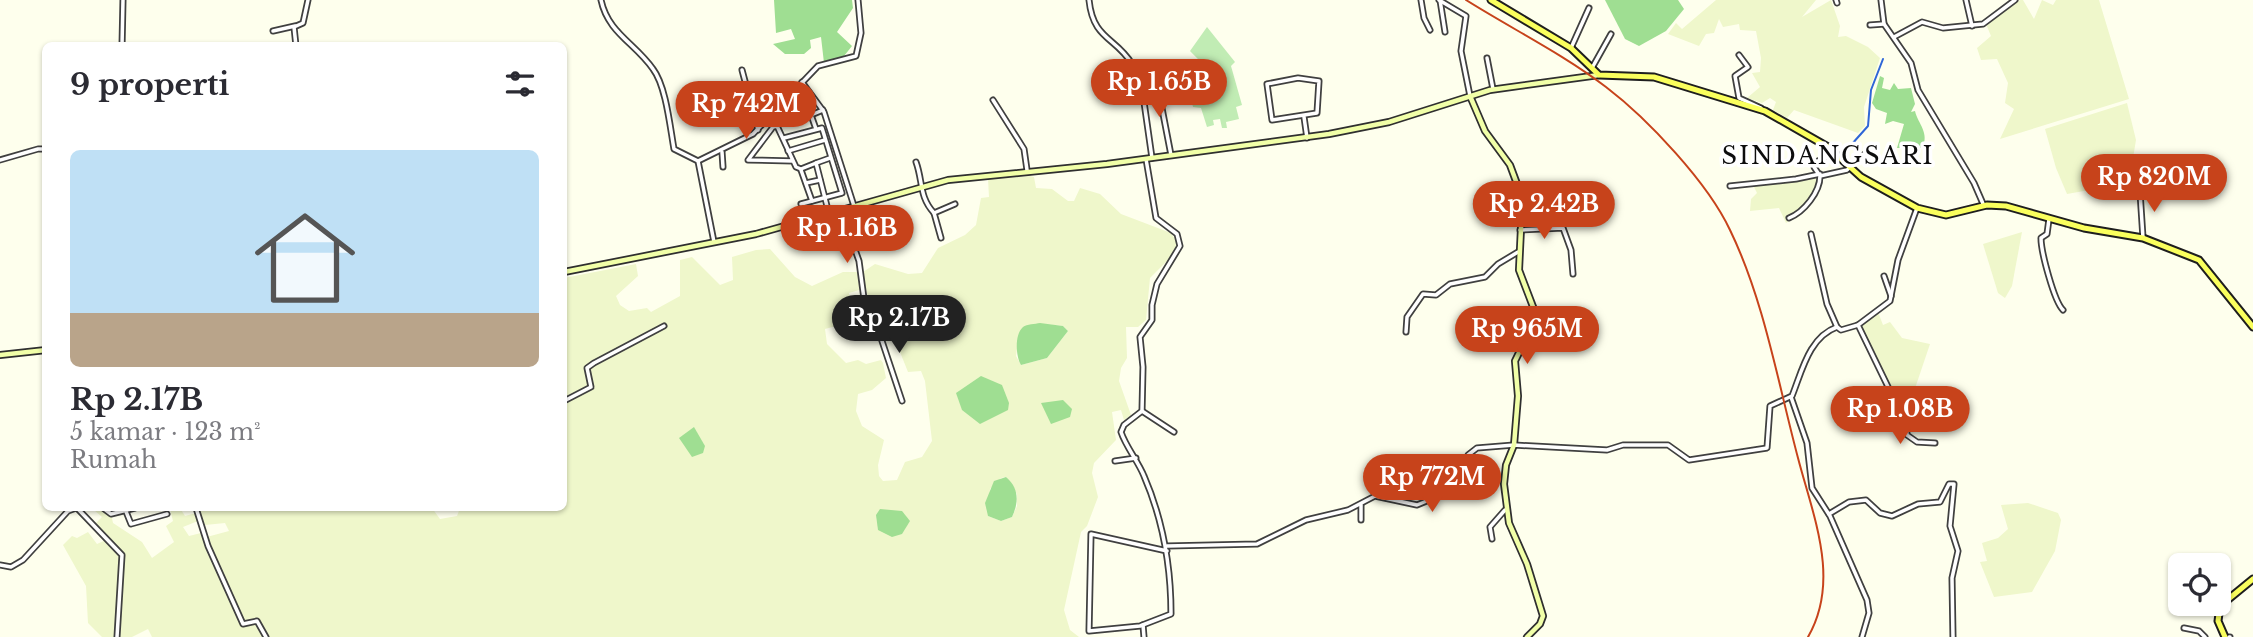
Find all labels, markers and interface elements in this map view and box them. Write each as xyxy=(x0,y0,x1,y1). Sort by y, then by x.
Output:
pin: Rp 1.65B xyxy=(1087,60,1231,119)
icon: filters xyxy=(501,65,539,103)
text: 9 properti xyxy=(70,66,229,103)
text: Rp 1.65B xyxy=(1107,68,1211,96)
pin: Rp 742M xyxy=(681,82,811,141)
text: Rp 742M xyxy=(692,90,800,118)
district label: SINDANGSARI xyxy=(1722,141,1934,170)
pin: Rp 820M xyxy=(2089,154,2219,214)
text: Rp 820M xyxy=(2097,163,2211,191)
pin: Rp 2.42B xyxy=(1472,182,1616,241)
text: Rp 2.42B xyxy=(1489,190,1599,218)
icon: home xyxy=(242,195,368,321)
pin: Rp 1.16B xyxy=(775,205,919,265)
text: Rp 1.16B xyxy=(797,214,897,242)
pin: Rp 2.17B xyxy=(827,296,971,355)
text: Rp 2.17B xyxy=(848,304,950,332)
pin: Rp 965M xyxy=(1462,306,1592,366)
text: Rp 965M xyxy=(1471,315,1583,343)
text: Rp 2.17B xyxy=(70,381,203,418)
pin: Rp 1.08B xyxy=(1828,386,1972,446)
text: Rp 1.08B xyxy=(1847,395,1953,423)
text: 5 kamar · 123 m² xyxy=(70,418,261,446)
text: Rumah xyxy=(70,446,157,474)
pin: Rp 772M xyxy=(1367,454,1497,514)
text: Rp 772M xyxy=(1379,463,1485,491)
map controls xyxy=(2168,553,2231,616)
button: locate xyxy=(2168,553,2231,616)

